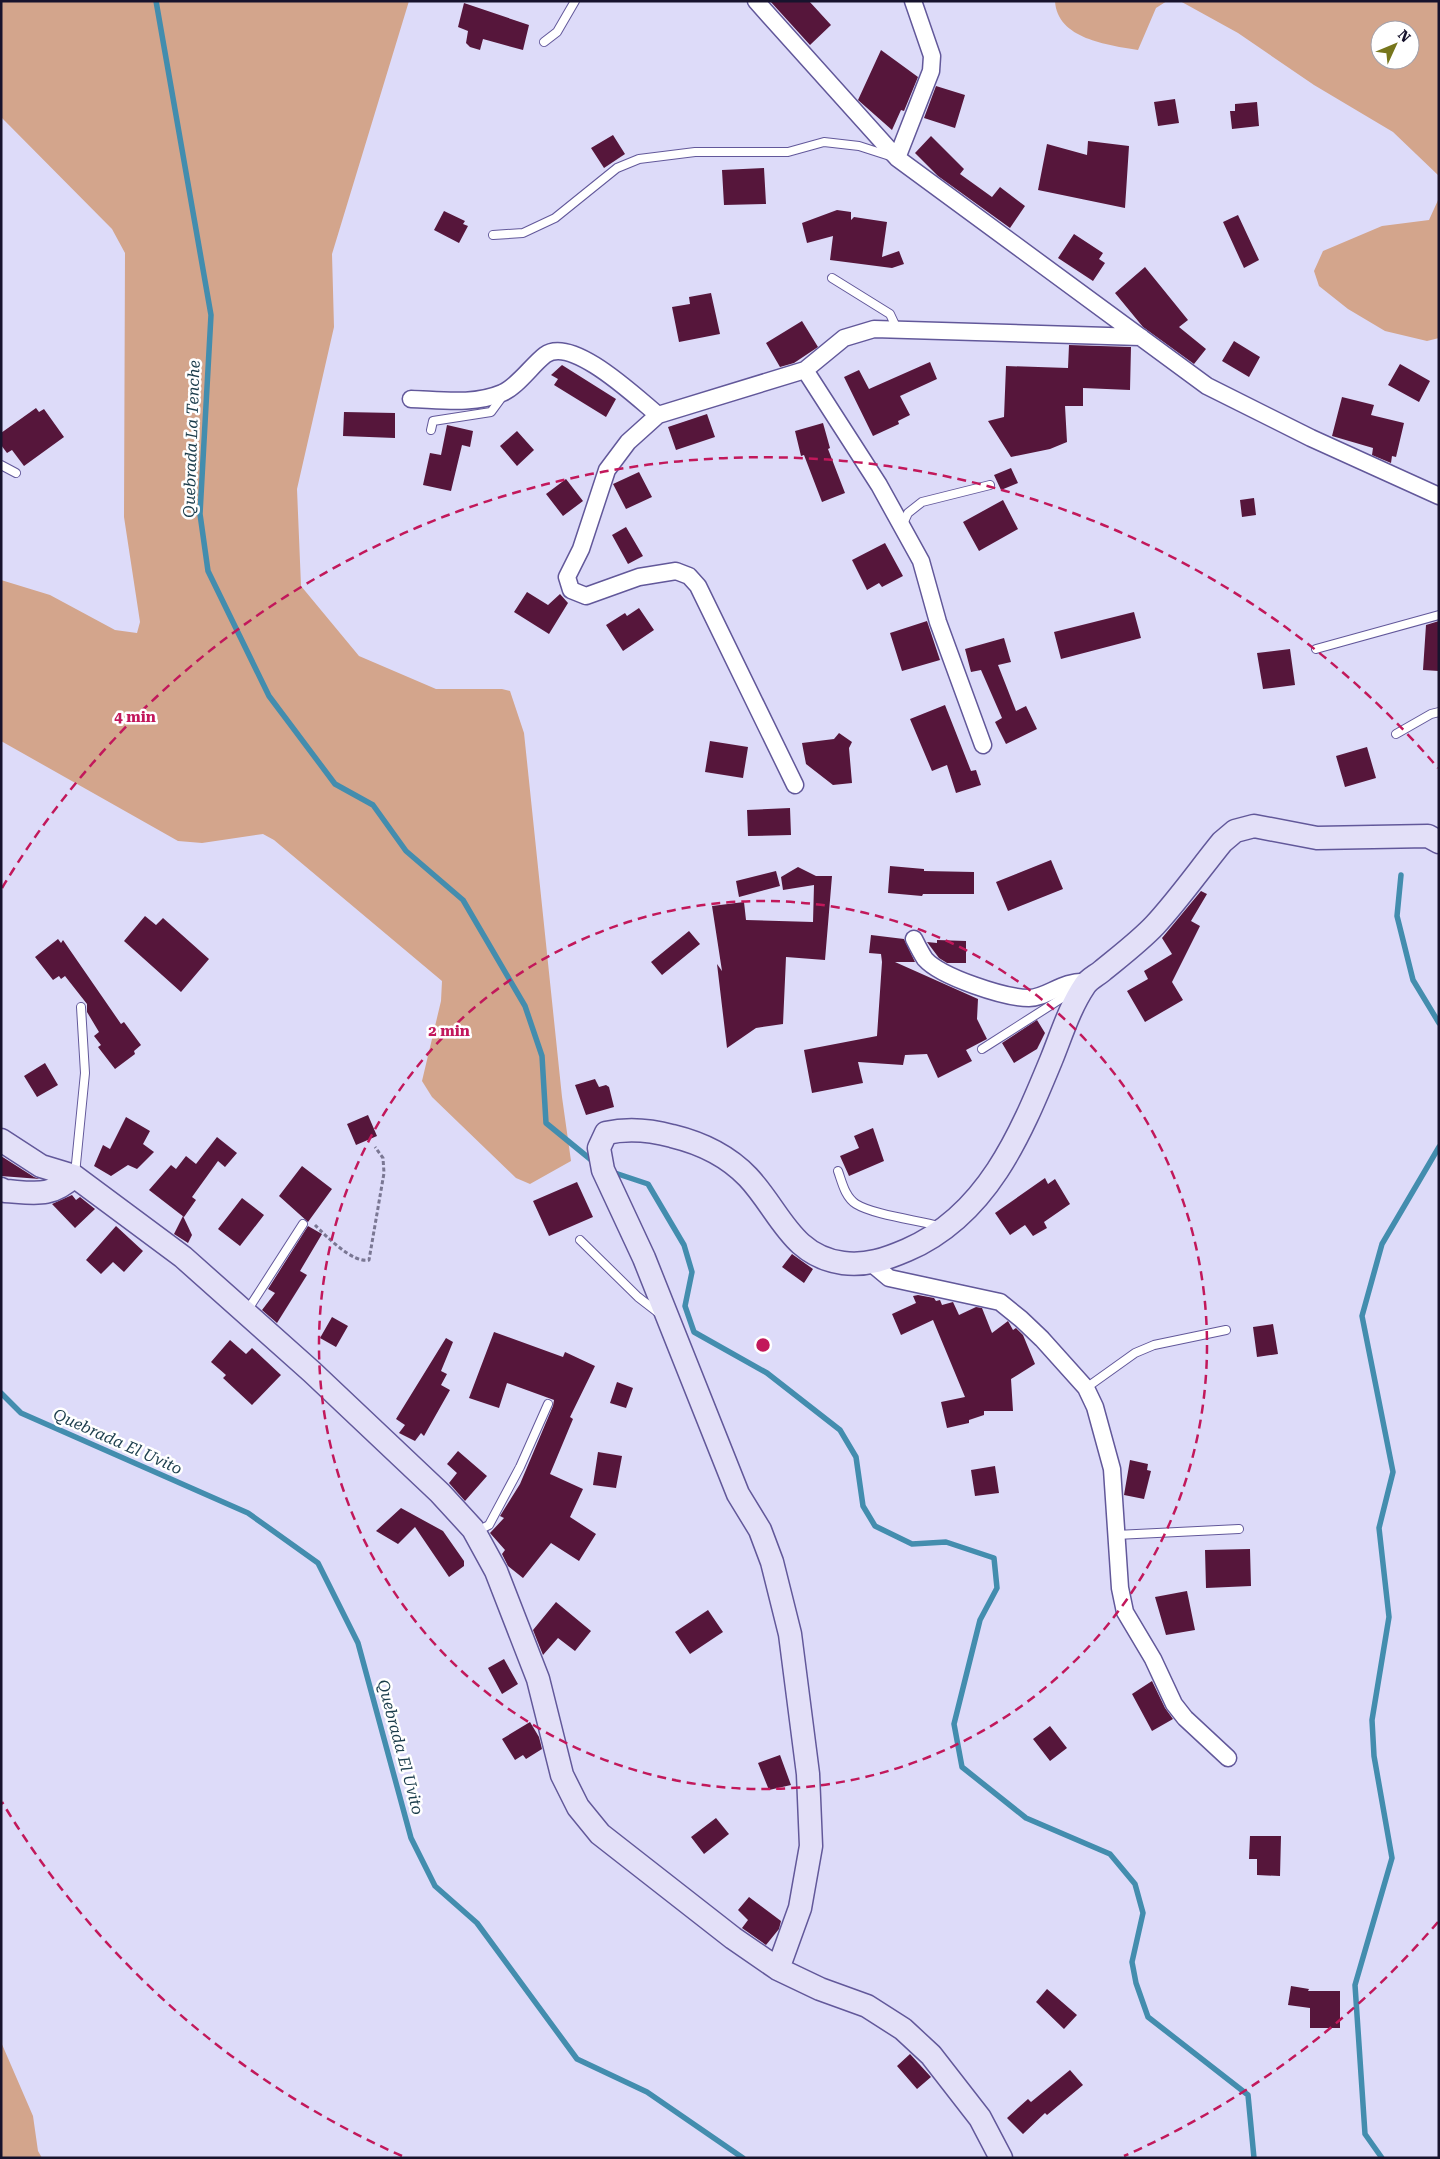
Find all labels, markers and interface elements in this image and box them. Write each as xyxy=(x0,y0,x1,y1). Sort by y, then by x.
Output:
north arrow xyxy=(1370,20,1420,70)
text: N xyxy=(1395,27,1414,46)
water label: Quebrada La Tenche xyxy=(179,360,204,518)
text: 4 min xyxy=(114,708,156,726)
text: 2 min xyxy=(428,1022,470,1040)
centre of rings xyxy=(754,1336,772,1354)
water label: Quebrada El Uvito xyxy=(50,1405,185,1478)
water label: Quebrada El Uvito xyxy=(373,1678,428,1817)

